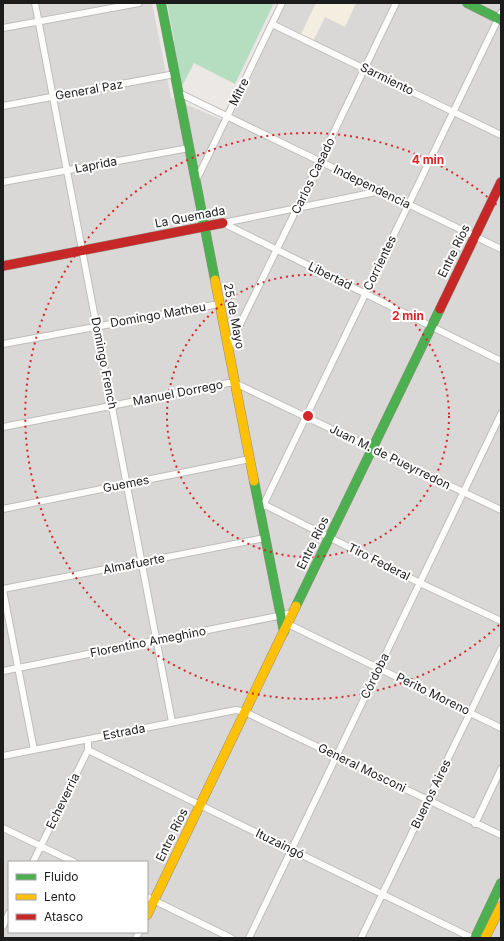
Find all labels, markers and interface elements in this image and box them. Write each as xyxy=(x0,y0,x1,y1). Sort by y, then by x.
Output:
street label: Sarmiento xyxy=(358,59,416,98)
street label: Mitre xyxy=(225,75,252,108)
street label: General Paz xyxy=(54,76,124,103)
street label: Carlos Casado xyxy=(288,135,338,216)
text: 4 min xyxy=(412,152,444,167)
street label: Laprida xyxy=(74,153,118,176)
street label: Independencia xyxy=(331,161,413,212)
street label: La Quemada xyxy=(153,202,226,231)
street label: Entre Ríos xyxy=(434,222,473,280)
street label: Corrientes xyxy=(360,233,399,293)
street label: Libertad xyxy=(306,259,355,293)
street label: 25 de Mayo xyxy=(221,282,248,350)
street label: Domingo Matheu xyxy=(109,299,207,330)
text: 2 min xyxy=(392,308,424,323)
street label: Domingo French xyxy=(88,316,121,410)
street label: Manuel Dorrego xyxy=(132,376,224,409)
centre of rings xyxy=(301,409,315,423)
street label: Juan M. de Pueyrredon xyxy=(327,421,453,492)
street label: Guemes xyxy=(101,472,150,495)
street label: Entre Ríos xyxy=(293,514,332,572)
street label: Tiro Federal xyxy=(346,540,413,584)
street label: Almafuerte xyxy=(102,550,166,577)
street label: Florentino Ameghino xyxy=(89,623,207,660)
street label: Córdoba xyxy=(357,650,392,701)
street label: Perito Moreno xyxy=(394,669,473,718)
street label: Estrada xyxy=(101,720,146,743)
street label: General Mosconi xyxy=(316,740,409,795)
street label: Buenos Aires xyxy=(407,757,454,831)
street label: Echeverria xyxy=(43,770,83,831)
street label: Entre Ríos xyxy=(152,806,191,864)
street label: Ituzaingó xyxy=(253,825,307,862)
legend xyxy=(8,861,148,933)
text: Fluido xyxy=(44,869,79,884)
text: Lento xyxy=(44,889,76,904)
text: Atasco xyxy=(44,909,83,924)

